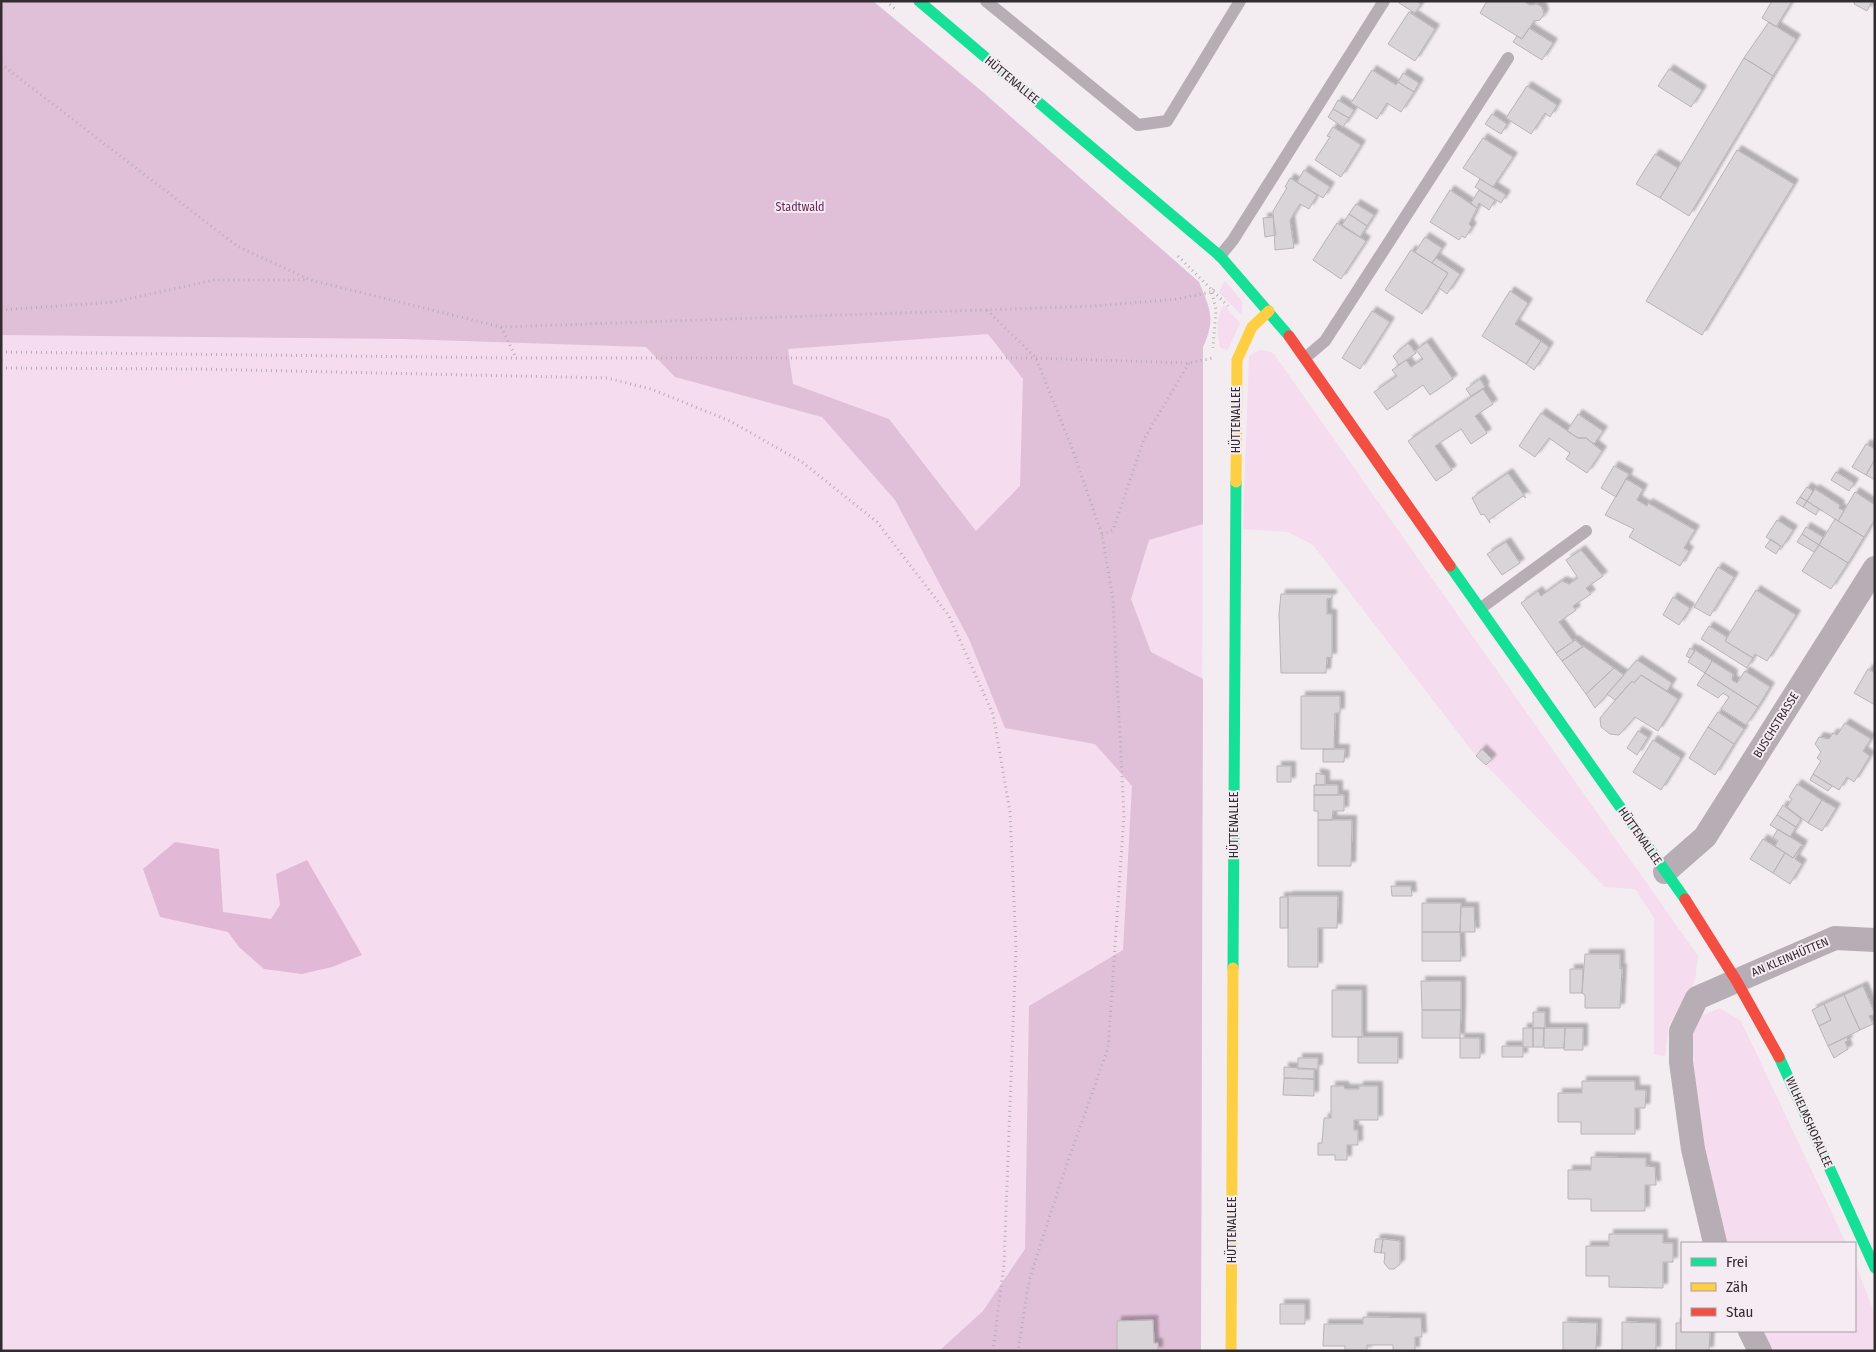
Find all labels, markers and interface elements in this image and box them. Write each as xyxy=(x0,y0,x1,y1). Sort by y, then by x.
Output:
street label: HÜTTENALLEE xyxy=(982,52,1044,107)
park label: Stadtwald xyxy=(775,200,825,214)
street label: HÜTTENALLEE xyxy=(1227,386,1243,453)
street label: BUSCHSTRASSE xyxy=(1750,689,1802,760)
street label: HÜTTENALLEE xyxy=(1225,791,1241,858)
street label: HÜTTENALLEE xyxy=(1615,804,1667,868)
street label: AN KLEINHÜTTEN xyxy=(1749,933,1831,980)
street label: WILHELMSHOFALLEE xyxy=(1783,1075,1835,1170)
street label: HÜTTENALLEE xyxy=(1223,1196,1239,1263)
legend xyxy=(1681,1242,1856,1332)
text: Frei xyxy=(1726,1253,1748,1271)
text: Zäh xyxy=(1726,1278,1748,1296)
text: Stau xyxy=(1726,1303,1753,1321)

